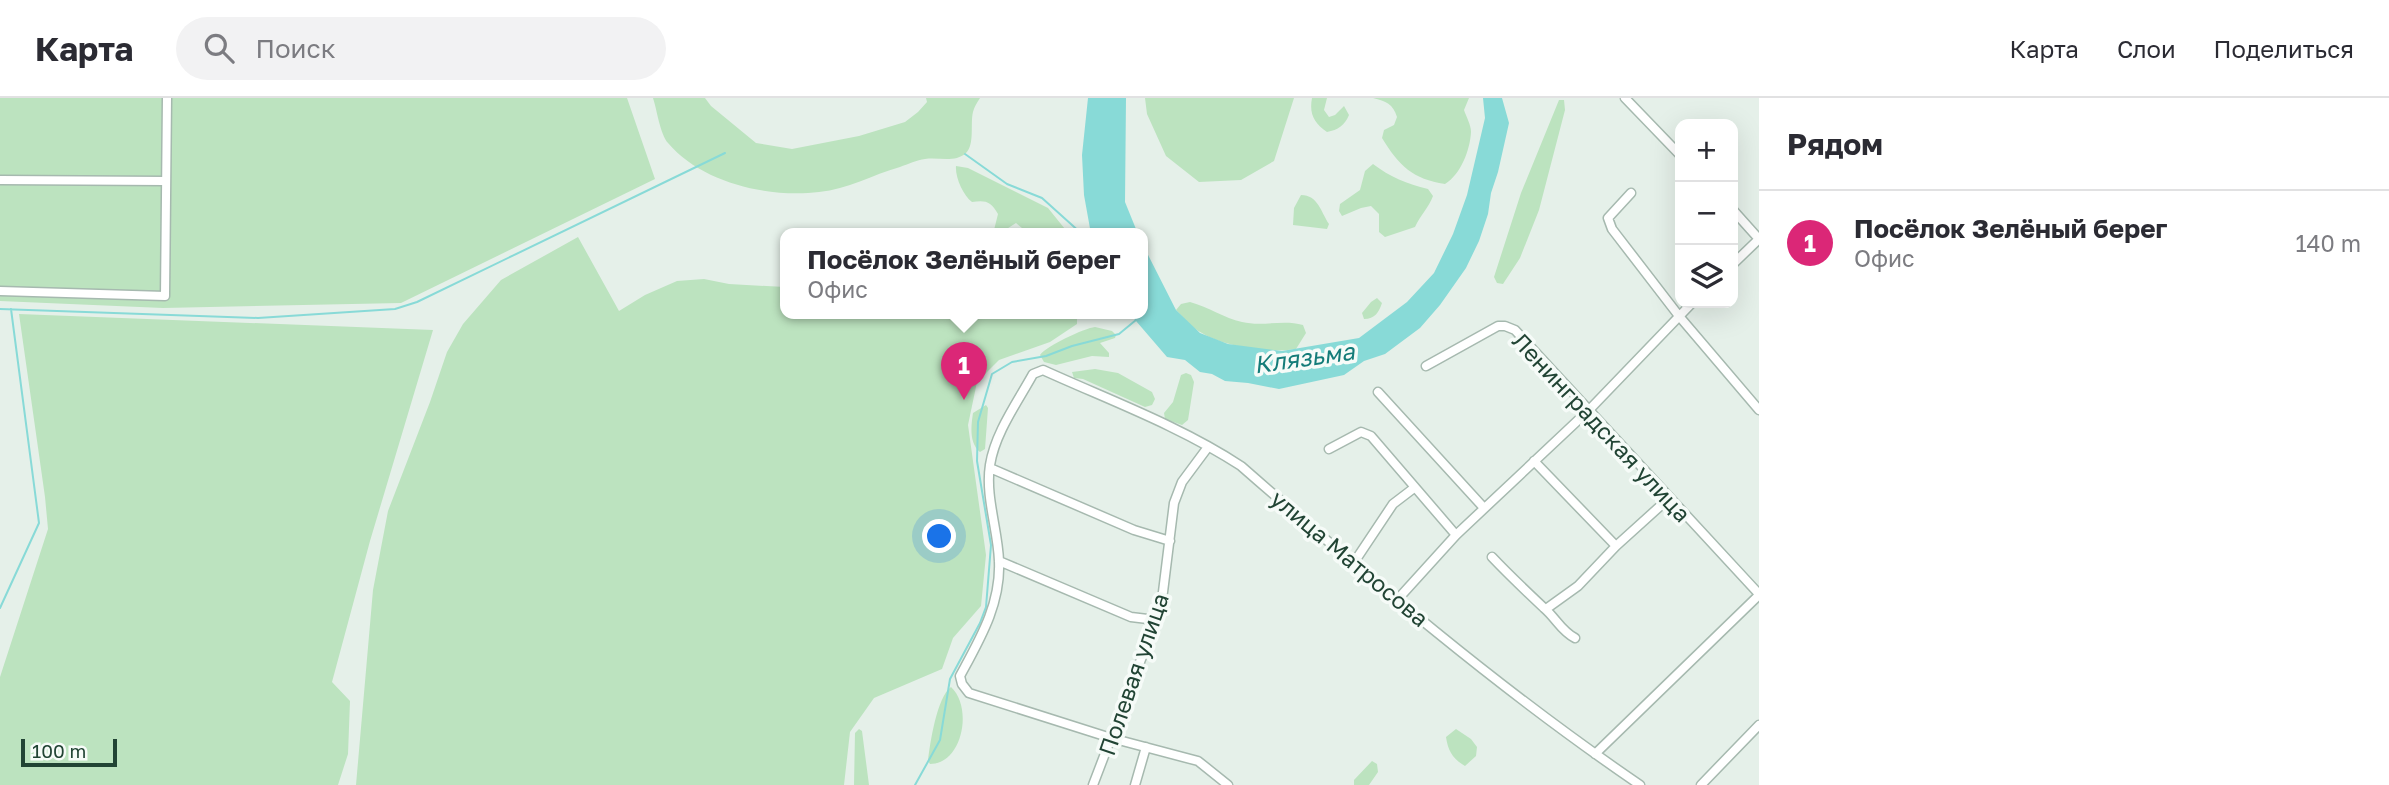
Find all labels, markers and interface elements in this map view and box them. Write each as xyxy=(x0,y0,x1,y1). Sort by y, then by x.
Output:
search box xyxy=(176,17,666,80)
text: Карта xyxy=(35,29,134,68)
icon: search xyxy=(200,29,238,67)
text: Поиск xyxy=(256,33,336,64)
text: Карта xyxy=(2009,34,2079,63)
text: Слои xyxy=(2117,34,2176,63)
text: Поделиться xyxy=(2214,34,2354,63)
map controls xyxy=(1675,119,1738,308)
button: + xyxy=(1675,119,1738,182)
text: Рядом xyxy=(1787,126,1883,162)
button: − xyxy=(1675,182,1738,245)
text: Посёлок Зелёный берег xyxy=(1854,213,2167,244)
popup xyxy=(780,228,1148,319)
text: 1 xyxy=(1804,229,1816,257)
text: 140 m xyxy=(2295,229,2361,257)
text: Посёлок Зелёный берег xyxy=(807,244,1121,275)
text: Офис xyxy=(1854,244,1915,272)
button: layers xyxy=(1675,245,1738,308)
text: Офис xyxy=(807,275,868,303)
street label: Ленинградская улица xyxy=(1507,327,1697,527)
water label: Клязьма xyxy=(1252,335,1357,378)
pin: 1 xyxy=(941,342,987,400)
street label: улица Матросова xyxy=(1265,484,1435,632)
your location xyxy=(922,519,956,553)
street label: Полевая улица xyxy=(1092,589,1174,759)
scale bar xyxy=(21,736,117,768)
text: 100 m xyxy=(32,739,86,762)

